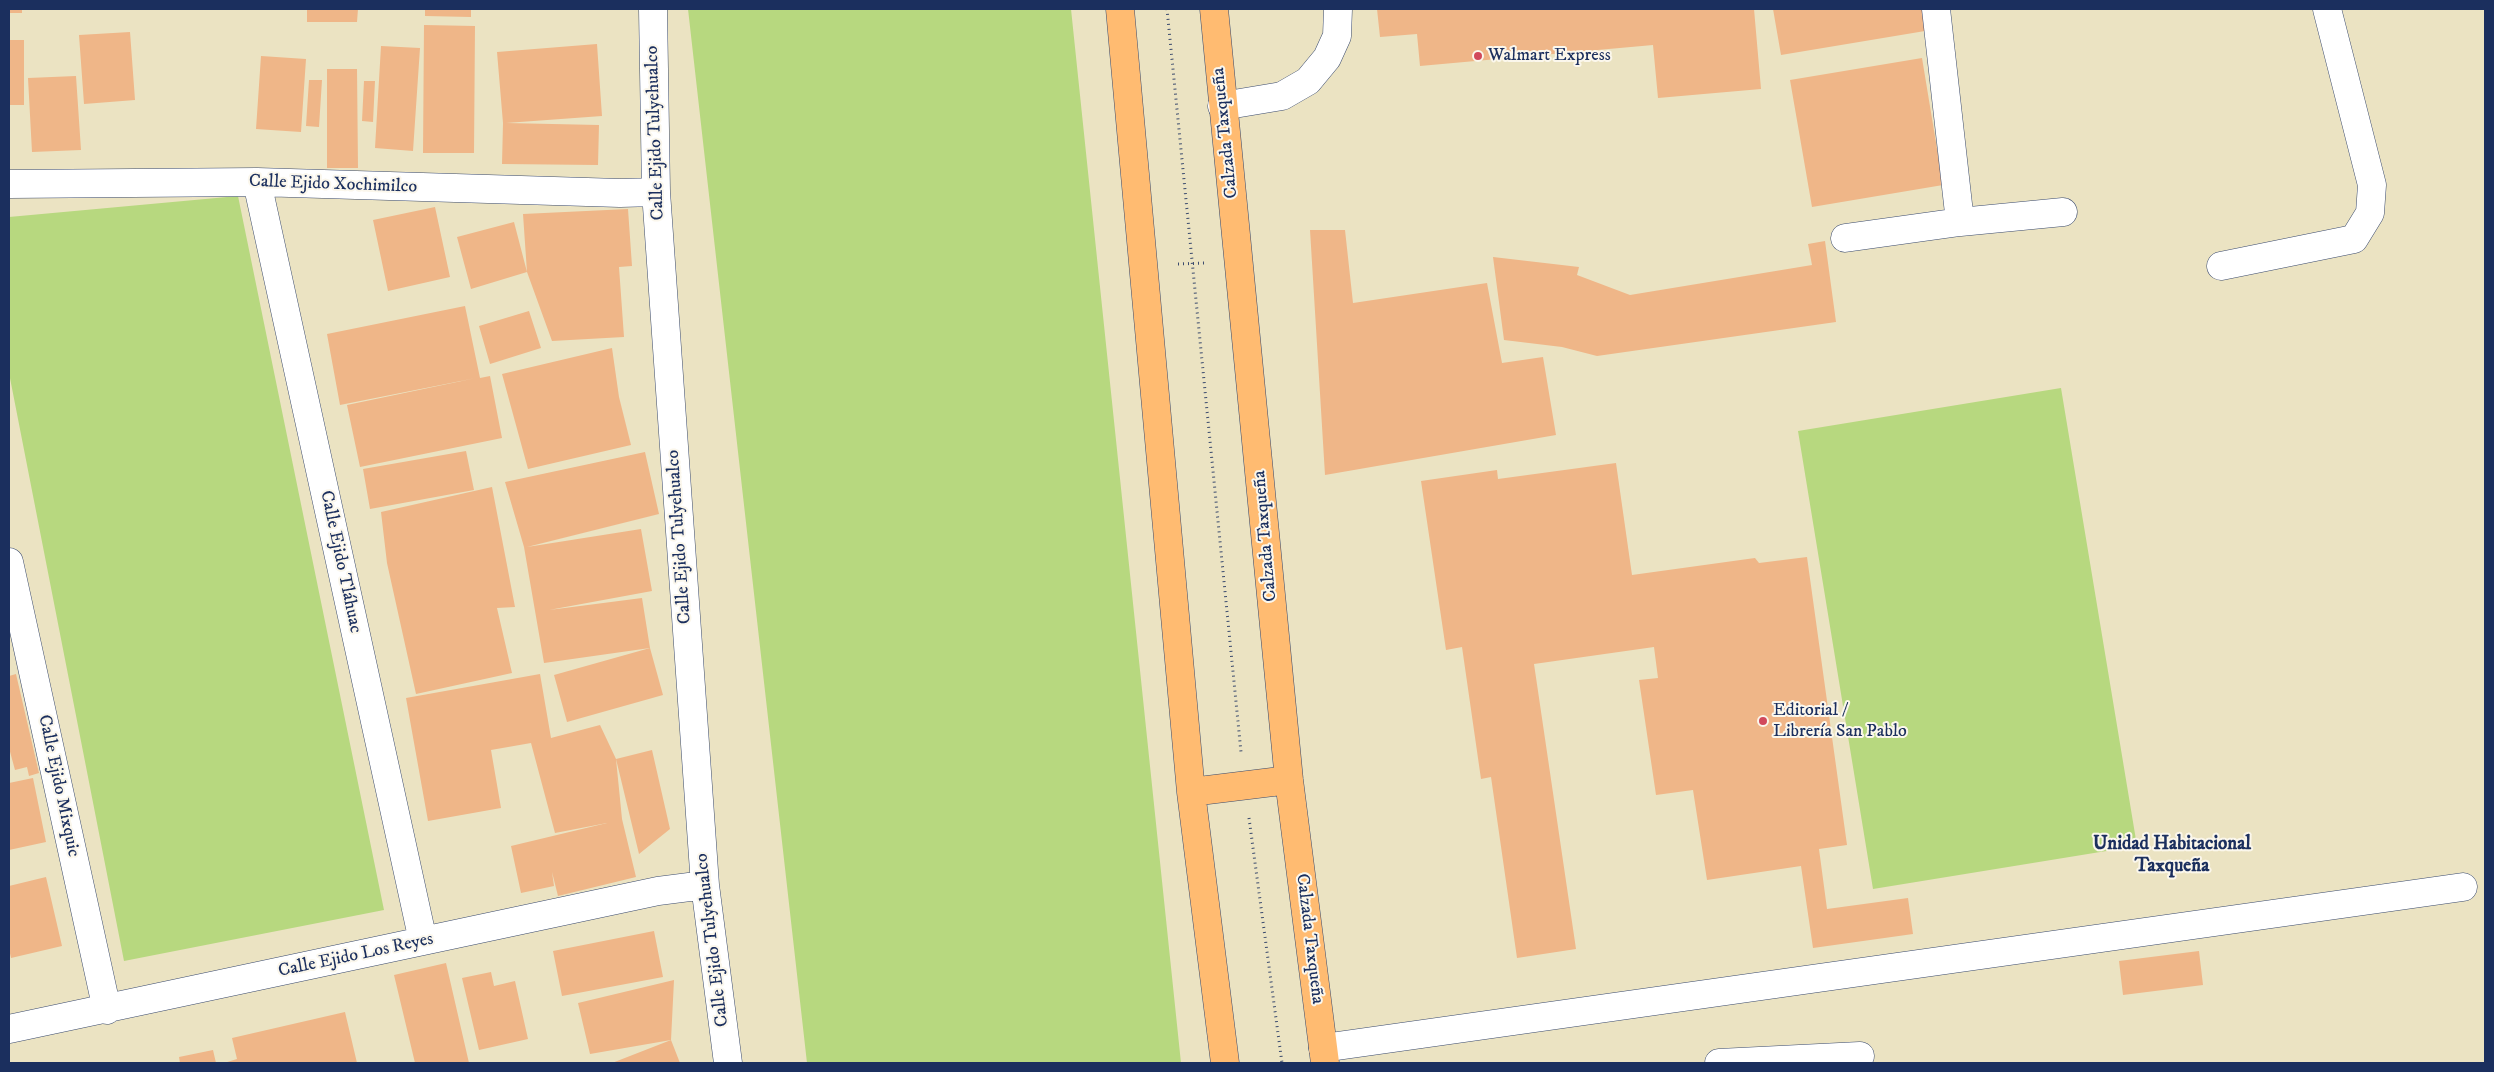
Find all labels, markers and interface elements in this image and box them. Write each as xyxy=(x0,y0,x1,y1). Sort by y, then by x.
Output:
street label: Calle Ejido Tulyehualco xyxy=(642,45,670,221)
place label: Walmart Express xyxy=(1488,45,1611,67)
marker: Walmart Express xyxy=(1472,50,1484,62)
street label: Calzada Taxqueña xyxy=(1208,66,1244,200)
street label: Calle Ejido Xochimilco xyxy=(248,171,418,199)
street label: Calle Ejido Tulyehualco xyxy=(663,449,697,625)
street label: Calzada Taxqueña xyxy=(1250,470,1282,602)
street label: Calle Ejido Tláhuac xyxy=(314,489,366,635)
place label: Editorial / Librería San Pablo xyxy=(1773,700,1907,742)
street label: Calle Ejido Mixquic xyxy=(32,713,84,859)
marker: Editorial / Librería San Pablo xyxy=(1757,715,1769,727)
district label: Unidad Habitacional Taxqueña xyxy=(2093,834,2251,878)
street label: Calle Ejido Tulyehualco xyxy=(692,852,734,1028)
street label: Calzada Taxqueña xyxy=(1290,872,1328,1006)
street label: Calle Ejido Los Reyes xyxy=(277,929,435,983)

